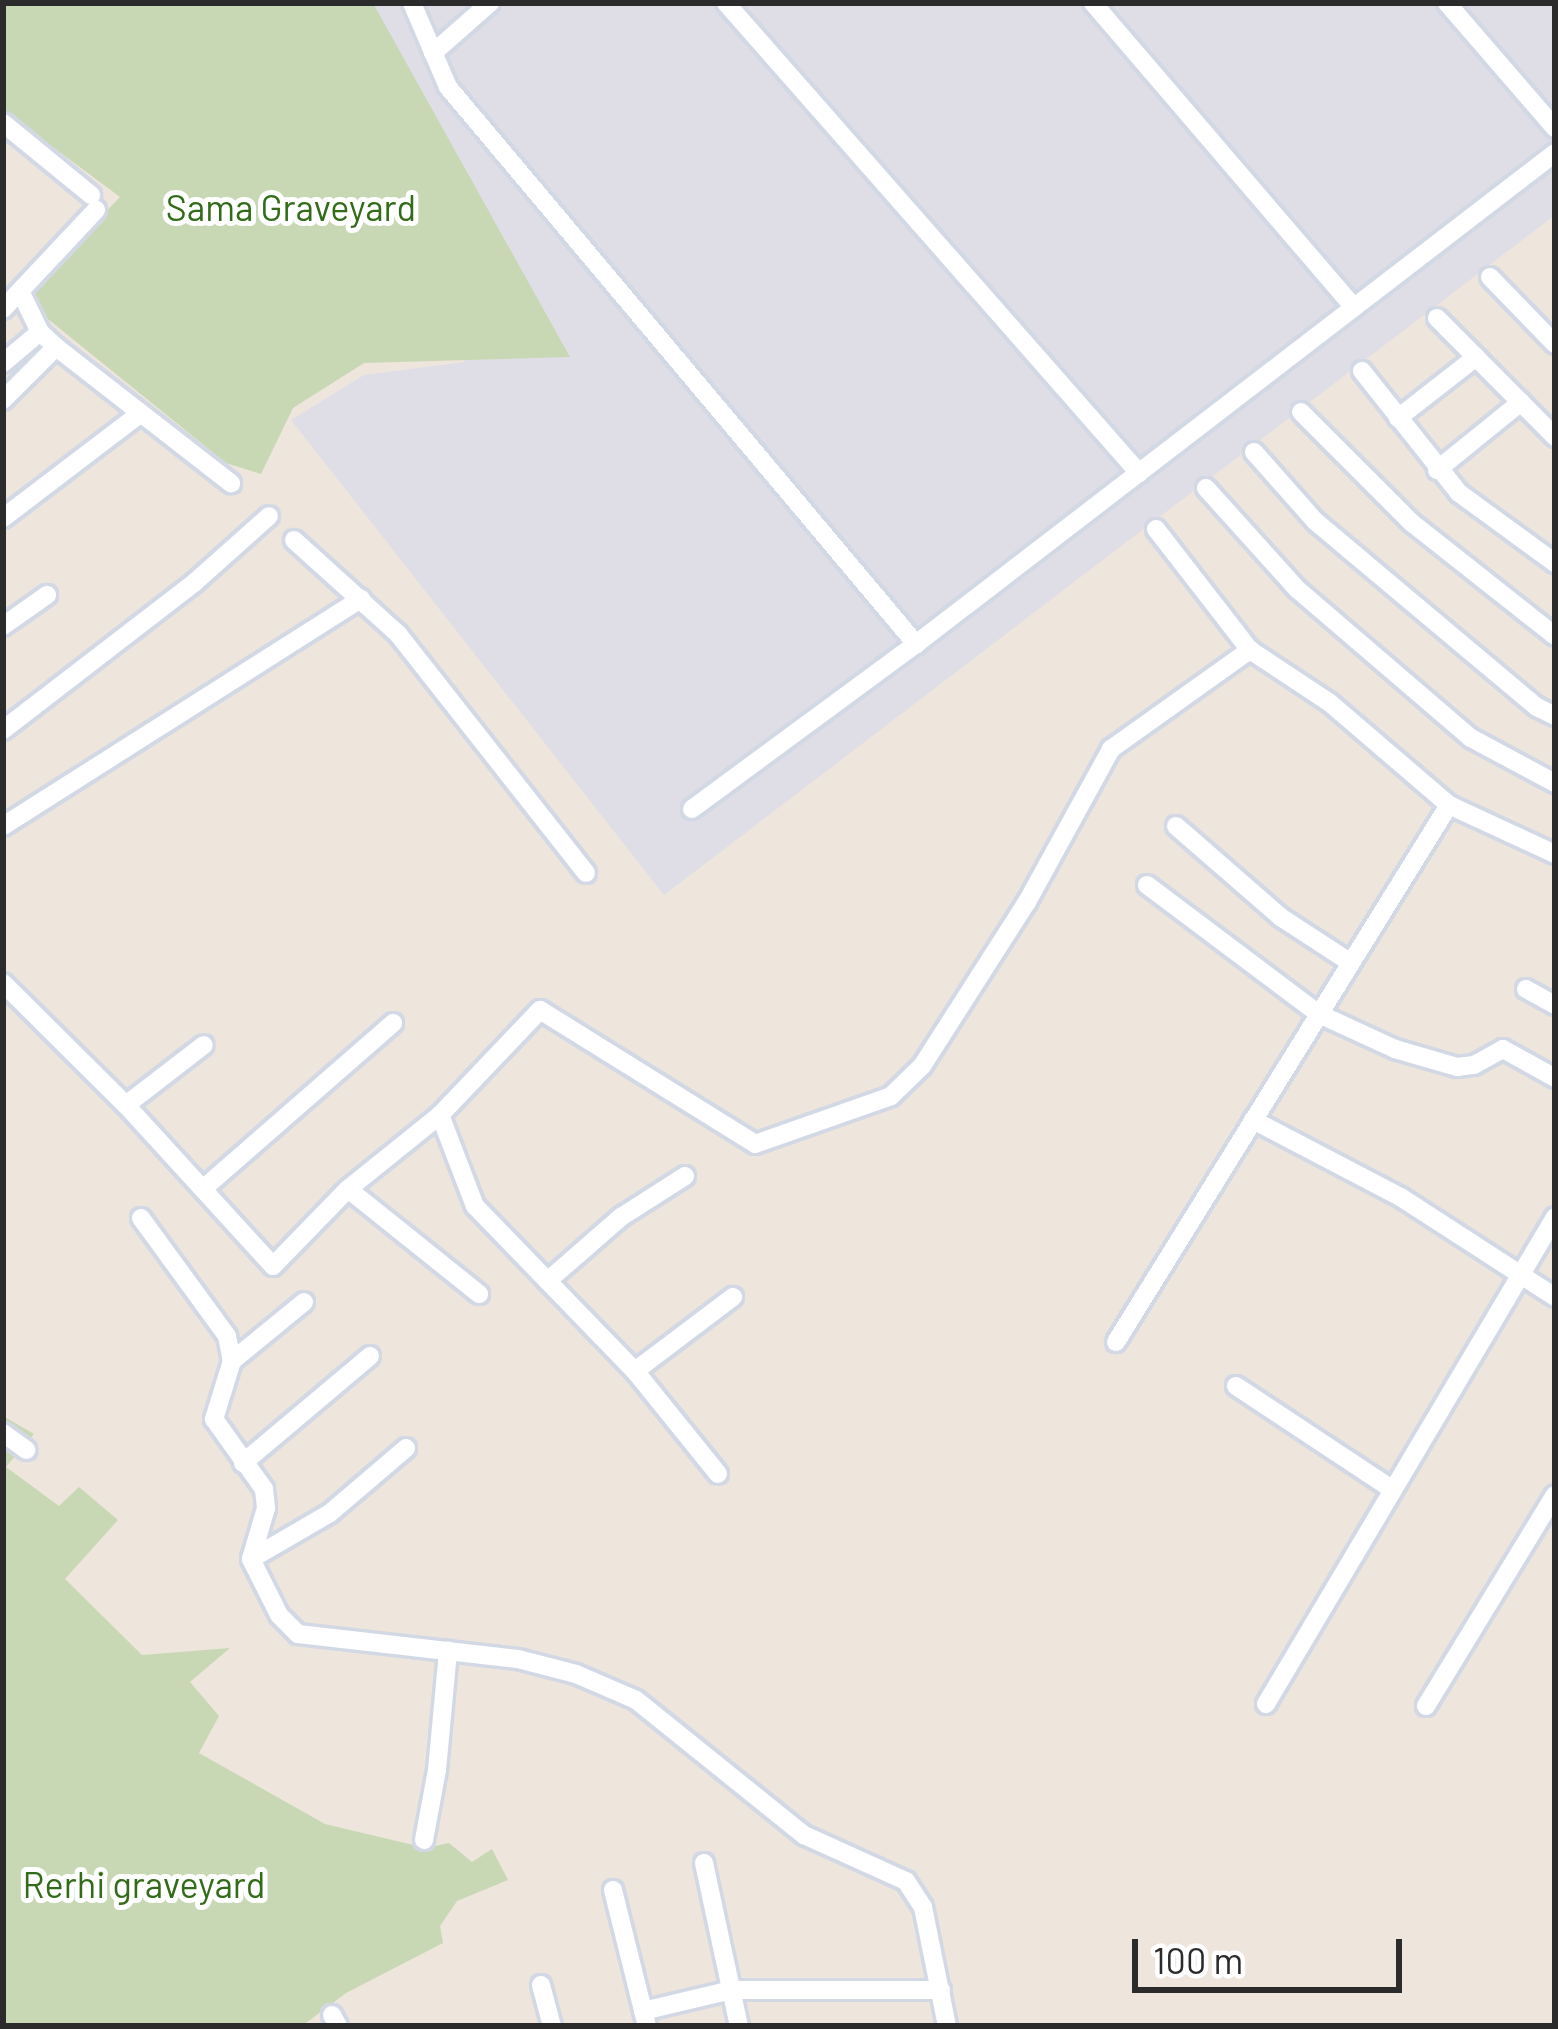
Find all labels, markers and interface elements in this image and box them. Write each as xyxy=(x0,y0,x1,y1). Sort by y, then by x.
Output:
park label: Sama Graveyard xyxy=(166,185,416,229)
park label: Rerhi graveyard xyxy=(23,1862,265,1906)
scale bar xyxy=(1138,1915,1408,1989)
text: 100 m xyxy=(1153,1938,1243,1981)

